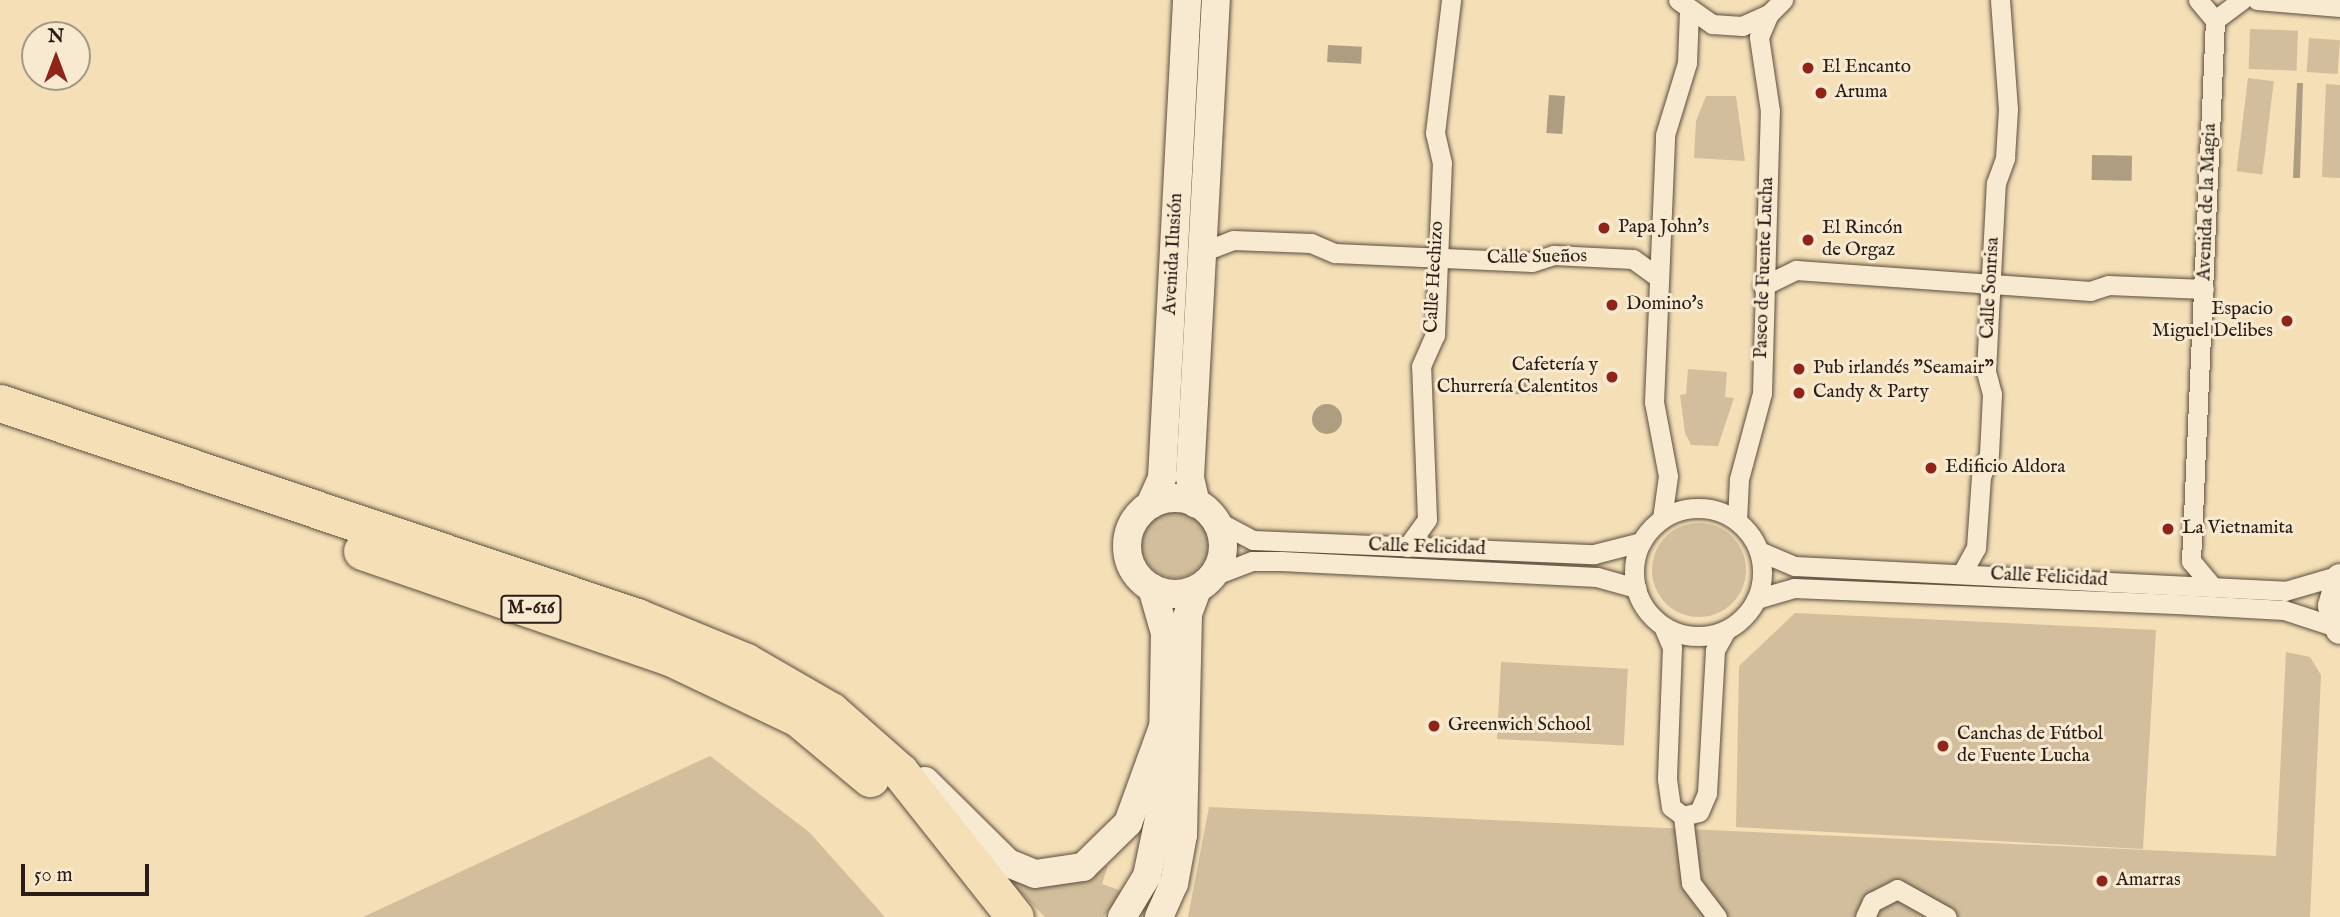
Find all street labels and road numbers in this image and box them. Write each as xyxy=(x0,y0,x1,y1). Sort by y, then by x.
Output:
street label: Avenida de la Magia xyxy=(2194,123,2222,281)
street label: Paseo de Fuente Lucha xyxy=(1750,177,1780,359)
street label: Avenida Ilusión xyxy=(1159,192,1189,316)
street label: Calle Hechizo xyxy=(1421,220,1449,334)
street label: Calle Sonrisa xyxy=(1977,236,2005,340)
street label: Calle Sueños xyxy=(1487,246,1587,270)
street label: Calle Felicidad xyxy=(1368,535,1486,561)
street label: Calle Felicidad xyxy=(1990,564,2108,592)
road number: M-616 xyxy=(500,594,562,624)

